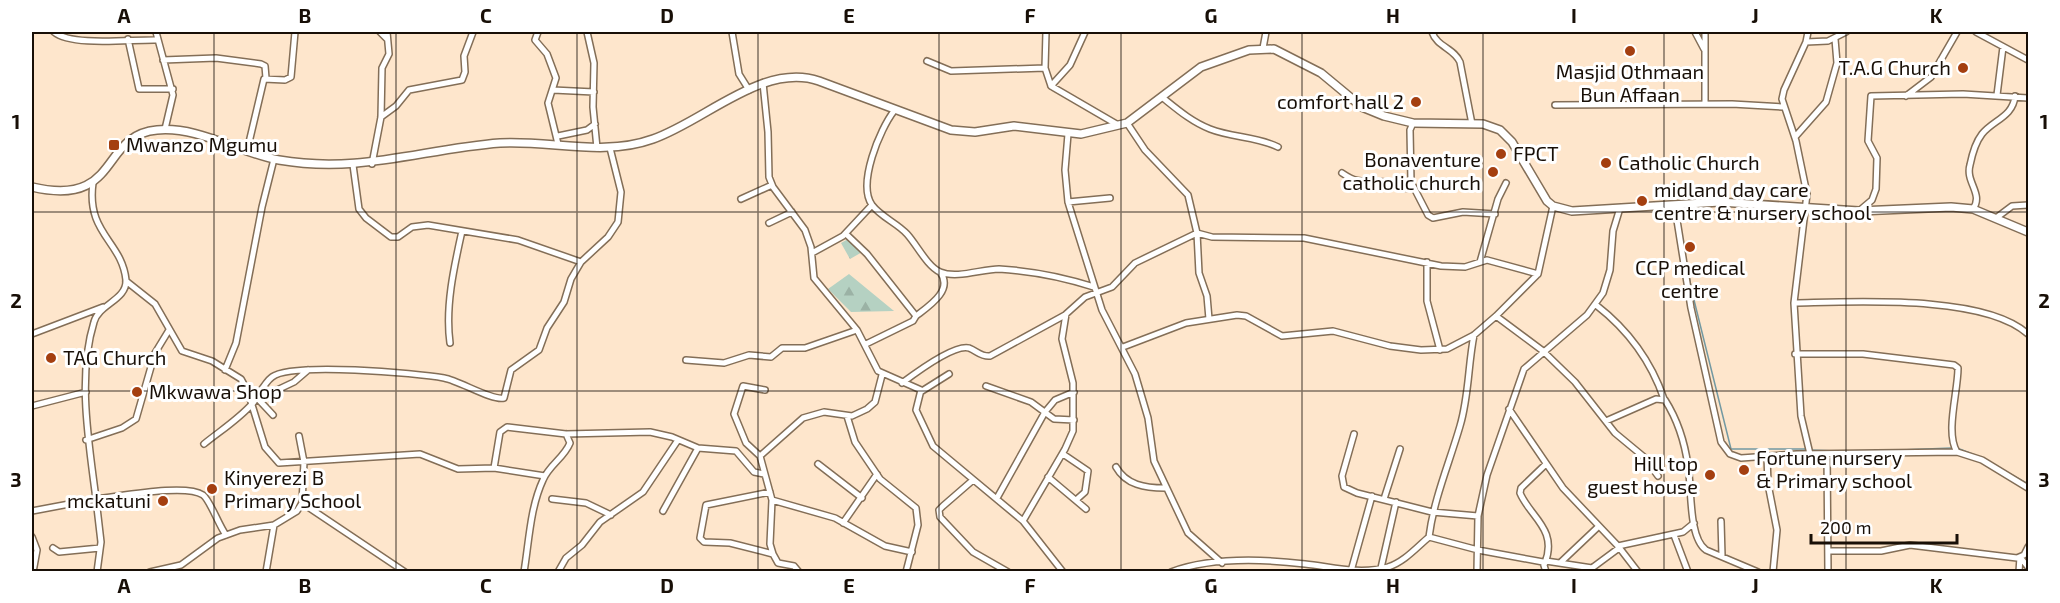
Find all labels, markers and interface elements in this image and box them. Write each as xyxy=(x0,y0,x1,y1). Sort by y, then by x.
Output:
text: A xyxy=(117,3,131,27)
text: B xyxy=(299,3,311,27)
text: C xyxy=(480,3,492,27)
text: D xyxy=(660,3,674,27)
text: E xyxy=(843,3,855,27)
text: F xyxy=(1024,3,1036,27)
text: G xyxy=(1205,3,1217,27)
text: H xyxy=(1386,3,1400,27)
text: I xyxy=(1571,3,1577,27)
text: J xyxy=(1751,3,1759,27)
text: K xyxy=(1930,3,1943,27)
marker: Masjid Othmaan Bun Affaan xyxy=(1623,44,1637,58)
place label: T.A.G Church xyxy=(1838,55,1951,79)
place label: Masjid Othmaan Bun Affaan xyxy=(1556,59,1704,106)
marker: T.A.G Church xyxy=(1956,61,1970,75)
place label: comfort hall 2 xyxy=(1277,89,1404,113)
marker: comfort hall 2 xyxy=(1409,95,1423,109)
text: 1 xyxy=(12,109,20,133)
text: 1 xyxy=(2040,109,2048,133)
place label: Mwanzo Mgumu xyxy=(126,132,278,156)
marker: Mwanzo Mgumu xyxy=(107,138,121,152)
place label: FPCT xyxy=(1513,141,1559,165)
place label: Bonaventure catholic church xyxy=(1343,147,1481,194)
marker: FPCT xyxy=(1494,147,1508,161)
place label: Catholic Church xyxy=(1618,150,1760,174)
marker: Catholic Church xyxy=(1599,156,1613,170)
marker: Bonaventure catholic church xyxy=(1486,165,1500,179)
place label: midland day care centre & nursery school xyxy=(1654,177,1871,224)
marker: midland day care centre & nursery school xyxy=(1635,194,1649,208)
marker: CCP medical centre xyxy=(1683,240,1697,254)
place label: CCP medical centre xyxy=(1635,255,1745,302)
text: 2 xyxy=(10,288,22,312)
text: 2 xyxy=(2038,288,2050,312)
place label: TAG Church xyxy=(63,345,166,369)
marker: TAG Church xyxy=(44,351,58,365)
place label: Mkwawa Shop xyxy=(149,379,282,403)
marker: Mkwawa Shop xyxy=(130,385,144,399)
place label: Fortune nursery & Primary school xyxy=(1756,445,1912,492)
place label: Hill top guest house xyxy=(1587,451,1698,498)
marker: Fortune nursery & Primary school xyxy=(1737,463,1751,477)
place label: Kinyerezi B Primary School xyxy=(224,465,361,512)
text: 3 xyxy=(10,467,22,491)
text: 3 xyxy=(2038,467,2050,491)
marker: Hill top guest house xyxy=(1703,468,1717,482)
marker: Kinyerezi B Primary School xyxy=(205,482,219,496)
place label: mckatuni xyxy=(67,488,151,512)
marker: mckatuni xyxy=(156,494,170,508)
scale bar xyxy=(1811,507,1956,545)
text: 200 m xyxy=(1820,516,1872,538)
text: A xyxy=(117,573,131,597)
text: B xyxy=(299,573,311,597)
text: C xyxy=(480,573,492,597)
text: D xyxy=(660,573,674,597)
text: E xyxy=(843,573,855,597)
text: F xyxy=(1024,573,1036,597)
text: G xyxy=(1205,573,1217,597)
text: H xyxy=(1386,573,1400,597)
text: I xyxy=(1571,573,1577,597)
text: J xyxy=(1751,573,1759,597)
text: K xyxy=(1930,573,1943,597)

